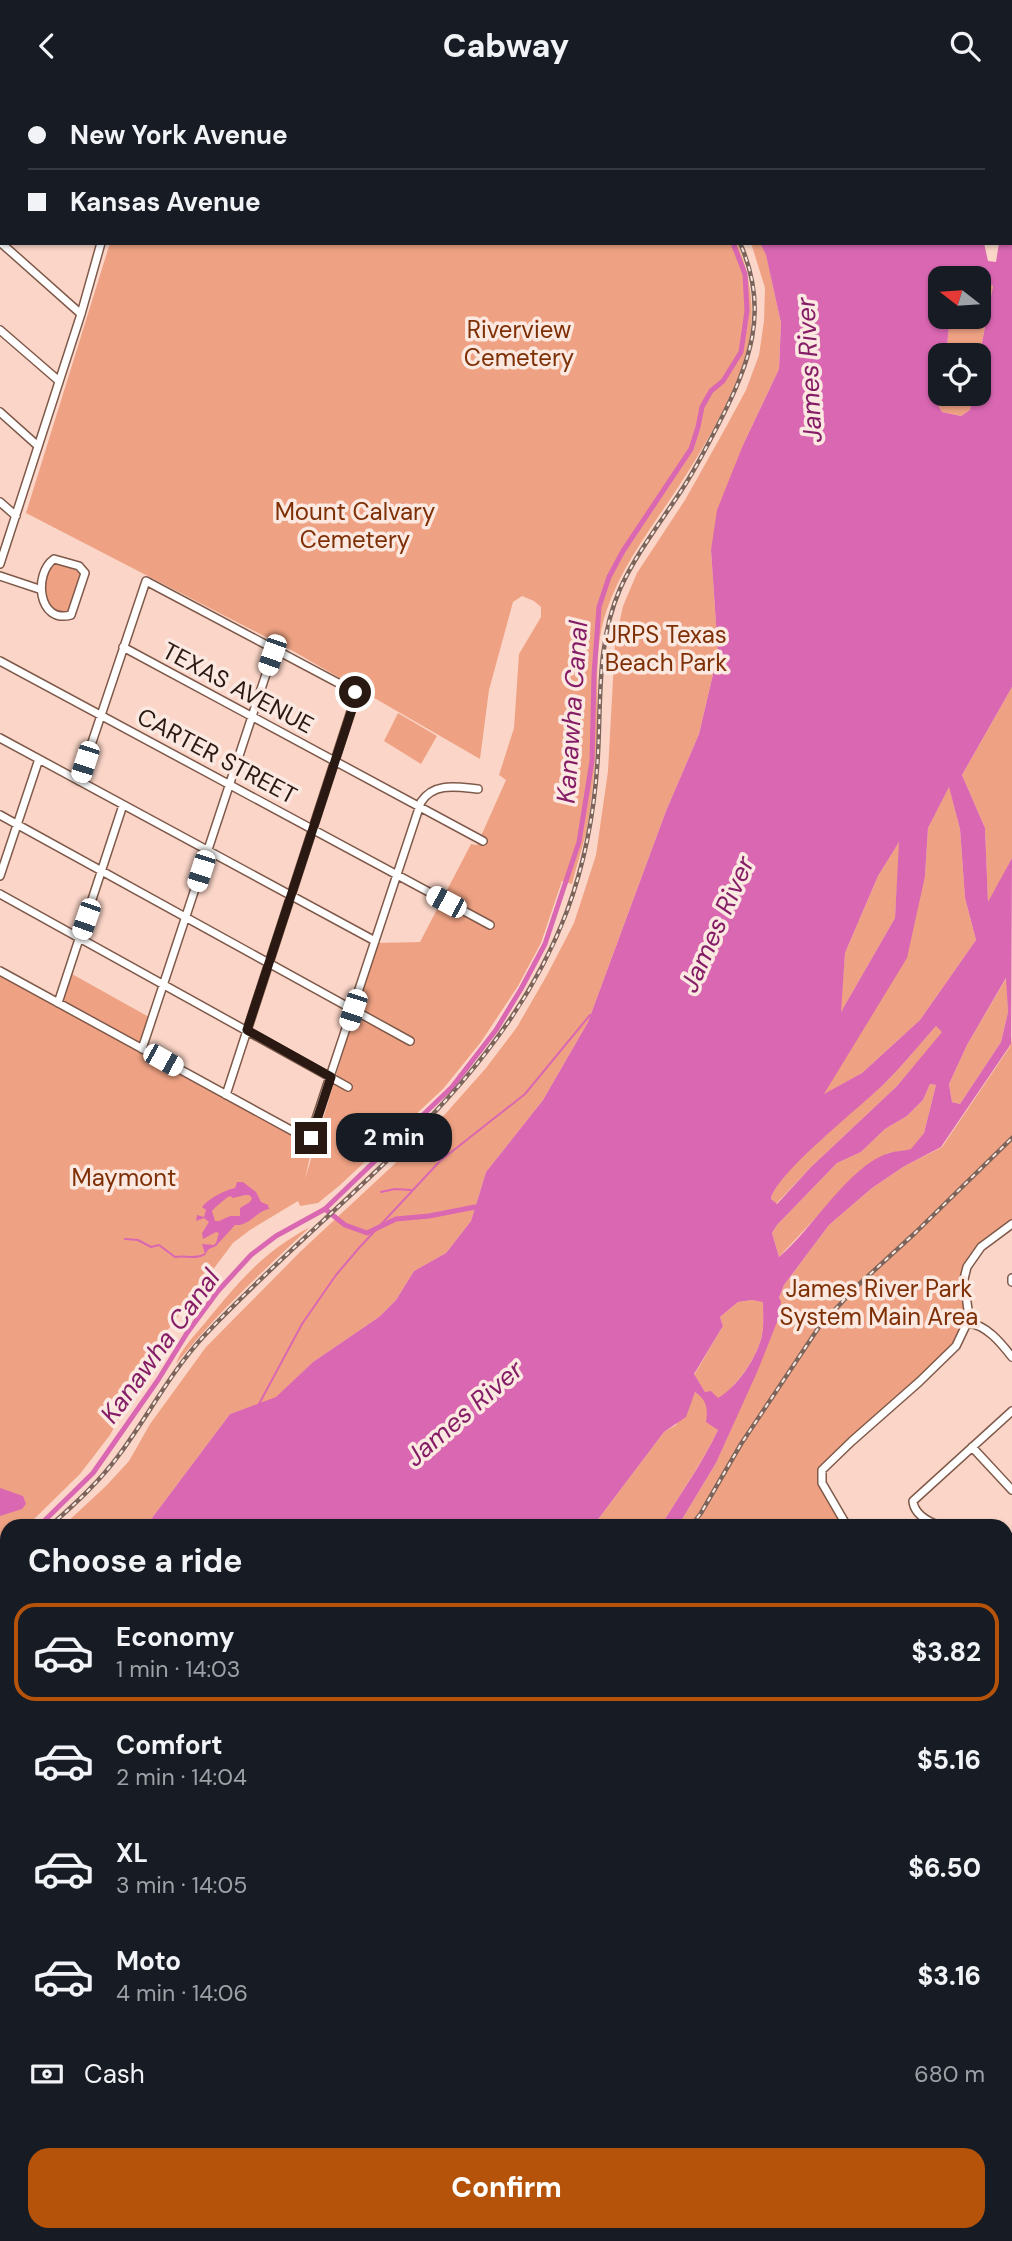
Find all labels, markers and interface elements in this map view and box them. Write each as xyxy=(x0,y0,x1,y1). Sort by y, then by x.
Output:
text: Cabway xyxy=(443,25,569,67)
icon: back xyxy=(28,27,66,65)
icon: search xyxy=(946,27,984,65)
text: New York Avenue xyxy=(70,118,288,152)
text: Kansas Avenue xyxy=(70,185,261,219)
north arrow xyxy=(928,266,990,329)
map controls xyxy=(928,266,991,406)
water label: James River xyxy=(788,295,830,443)
park label: Riverview Cemetery xyxy=(464,314,574,373)
button: locate xyxy=(928,343,991,406)
park label: Mount Calvary Cemetery xyxy=(275,496,435,555)
water label: Kanawha Canal xyxy=(549,618,595,804)
park label: JRPS Texas Beach Park xyxy=(605,619,727,678)
car xyxy=(256,632,289,678)
street label: TEXAS AVENUE xyxy=(157,635,319,740)
route start xyxy=(339,676,371,708)
street label: CARTER STREET xyxy=(132,700,302,811)
car xyxy=(69,739,102,785)
car xyxy=(185,848,218,894)
water label: James River xyxy=(672,850,763,997)
car xyxy=(423,883,470,921)
car xyxy=(70,896,103,942)
car xyxy=(337,987,370,1033)
car xyxy=(140,1041,187,1079)
callout: 2 min xyxy=(336,1114,451,1163)
route end xyxy=(295,1122,327,1154)
text: 2 min xyxy=(363,1122,425,1152)
park label: Maymont xyxy=(71,1162,177,1193)
water label: Kanawha Canal xyxy=(92,1261,228,1430)
park label: James River Park System Main Area xyxy=(780,1273,978,1332)
water label: James River xyxy=(398,1352,531,1473)
text: Choose a ride xyxy=(28,1540,243,1582)
text: Economy xyxy=(116,1620,234,1654)
icon: car xyxy=(32,1621,95,1684)
text: $3.82 xyxy=(911,1635,981,1669)
text: 1 min · 14:03 xyxy=(116,1654,240,1684)
text: Comfort xyxy=(116,1728,222,1762)
icon: car xyxy=(32,1729,95,1792)
text: $5.16 xyxy=(917,1743,981,1777)
text: 2 min · 14:04 xyxy=(116,1762,247,1792)
text: XL xyxy=(116,1836,148,1870)
icon: car xyxy=(32,1837,95,1900)
text: $6.50 xyxy=(908,1851,981,1885)
text: 3 min · 14:05 xyxy=(116,1870,247,1900)
text: Moto xyxy=(116,1944,181,1978)
icon: car xyxy=(32,1945,95,2008)
text: $3.16 xyxy=(918,1959,981,1993)
text: 4 min · 14:06 xyxy=(116,1978,248,2008)
icon: cash xyxy=(28,2055,66,2093)
text: Cash xyxy=(84,2057,145,2091)
text: 680 m xyxy=(914,2059,985,2089)
button: Confirm xyxy=(28,2148,985,2228)

